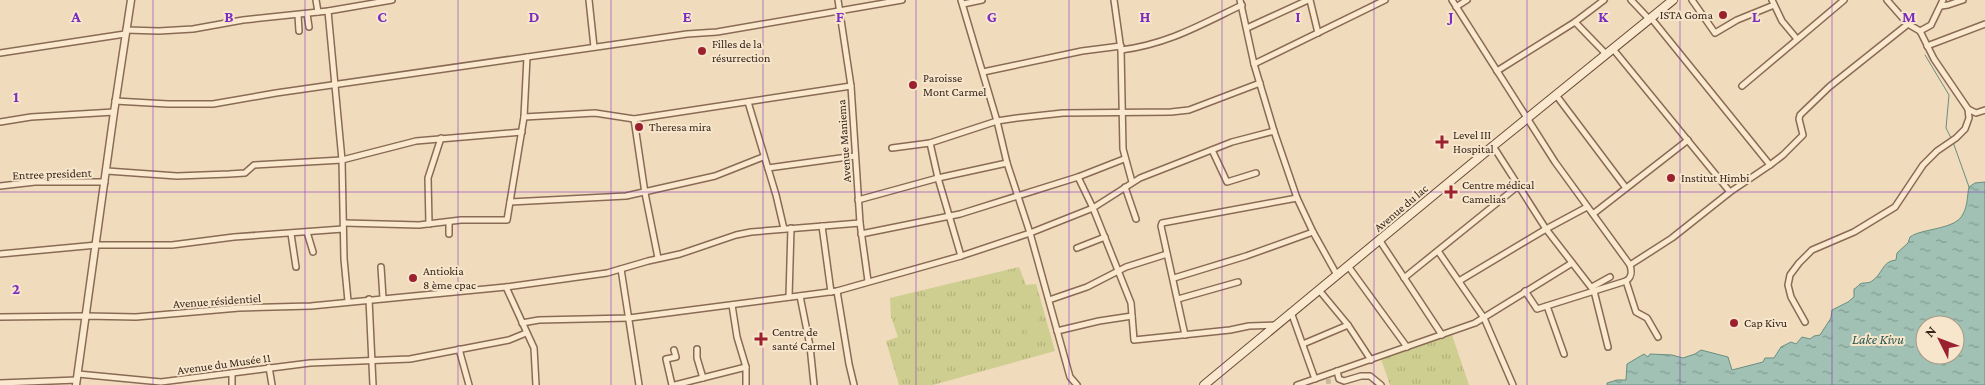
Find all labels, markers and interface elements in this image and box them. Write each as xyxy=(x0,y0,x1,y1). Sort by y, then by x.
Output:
text: A xyxy=(70,8,81,25)
text: B xyxy=(224,8,234,25)
text: C xyxy=(377,8,387,25)
text: D xyxy=(528,8,540,25)
text: E xyxy=(682,8,692,25)
text: F xyxy=(836,8,845,25)
text: G xyxy=(987,8,997,25)
text: H xyxy=(1140,8,1151,25)
text: I xyxy=(1295,8,1301,25)
text: J xyxy=(1446,8,1454,25)
text: K xyxy=(1598,8,1609,25)
place label: ISTA Goma xyxy=(1660,8,1713,22)
text: L xyxy=(1752,8,1761,25)
text: M xyxy=(1902,8,1916,25)
marker: ISTA Goma xyxy=(1717,9,1729,21)
place label: Filles de la résurrection xyxy=(712,37,771,65)
marker: Filles de la résurrection xyxy=(696,45,708,57)
place label: Paroisse Mont Carmel xyxy=(923,71,987,99)
marker: Paroisse Mont Carmel xyxy=(907,79,919,91)
text: 1 xyxy=(13,88,19,105)
street label: Avenue Maniema xyxy=(834,99,854,183)
place label: Theresa mira xyxy=(649,120,712,134)
marker: Theresa mira xyxy=(633,121,645,133)
place label: Level III Hospital xyxy=(1453,128,1494,156)
marker: Level III Hospital xyxy=(1435,135,1449,149)
street label: Entree president xyxy=(12,166,93,182)
place label: Institut Himbi xyxy=(1681,171,1749,185)
marker: Institut Himbi xyxy=(1665,172,1677,184)
place label: Centre médical Camelias xyxy=(1462,178,1534,206)
street label: Avenue du lac xyxy=(1371,181,1431,235)
marker: Centre médical Camelias xyxy=(1444,185,1458,199)
place label: Antiokia 8 ème cpac xyxy=(423,264,476,292)
marker: Antiokia 8 ème cpac xyxy=(407,272,419,284)
text: 2 xyxy=(12,280,20,297)
street label: Avenue résidentiel xyxy=(172,291,262,311)
north arrow xyxy=(1915,315,1965,365)
place label: Cap Kivu xyxy=(1744,316,1788,330)
marker: Cap Kivu xyxy=(1728,317,1740,329)
text: N xyxy=(1921,322,1940,340)
place label: Centre de santé Carmel xyxy=(772,325,835,353)
water label: Lake Kivu xyxy=(1852,331,1904,347)
marker: Centre de santé Carmel xyxy=(754,332,768,346)
street label: Avenue du Musée 11 xyxy=(176,351,272,377)

